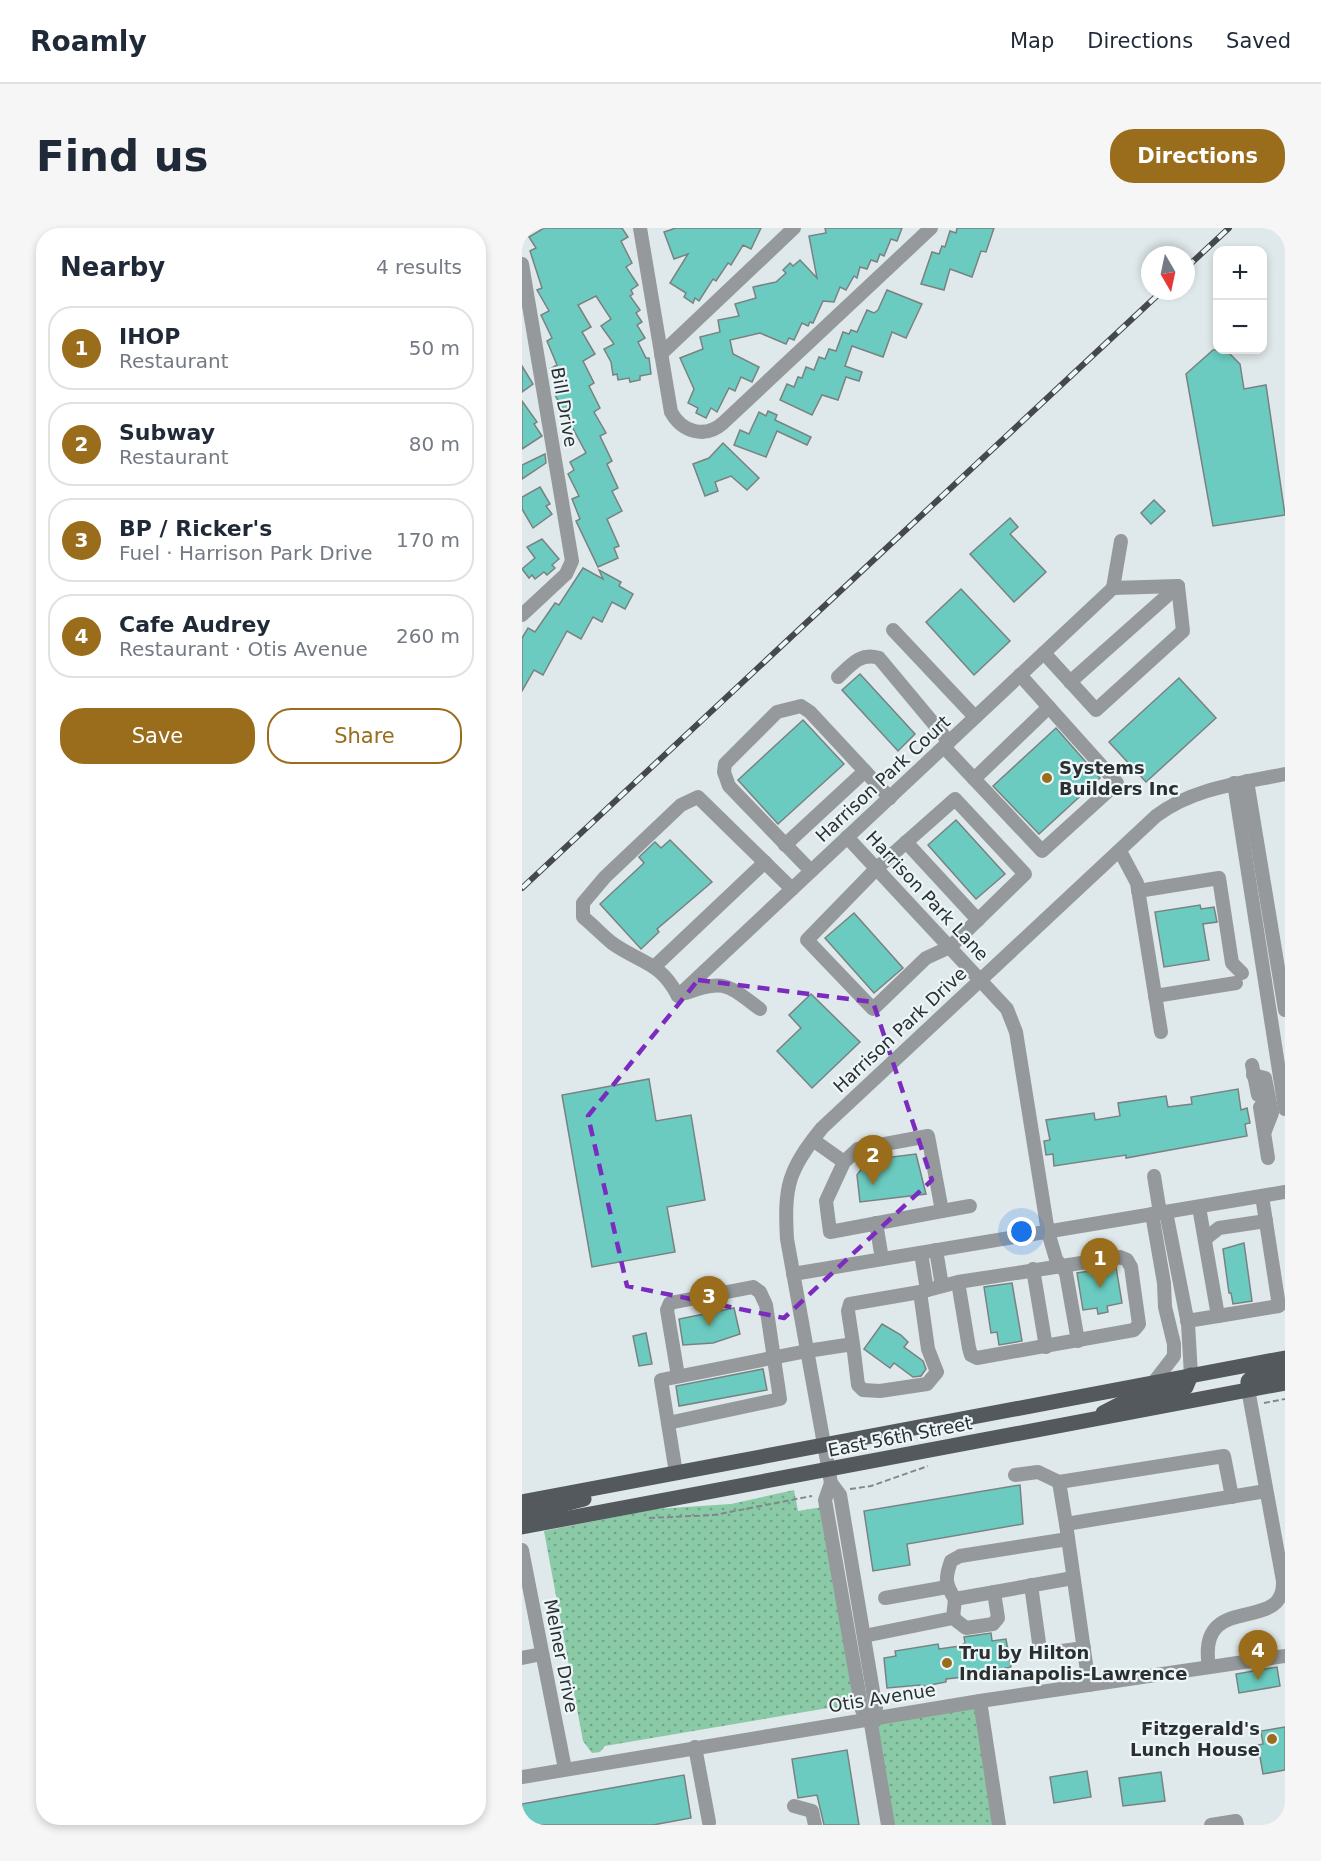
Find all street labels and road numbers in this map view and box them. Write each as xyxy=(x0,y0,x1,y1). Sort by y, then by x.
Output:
street label: Bill Drive xyxy=(547,365,582,449)
street label: Harrison Park Court xyxy=(811,711,954,846)
street label: Harrison Park Lane xyxy=(862,826,993,965)
street label: Harrison Park Drive xyxy=(829,963,971,1097)
street label: East 56th Street xyxy=(826,1412,974,1461)
street label: Melner Drive xyxy=(540,1597,583,1714)
street label: Otis Avenue xyxy=(827,1679,937,1716)

